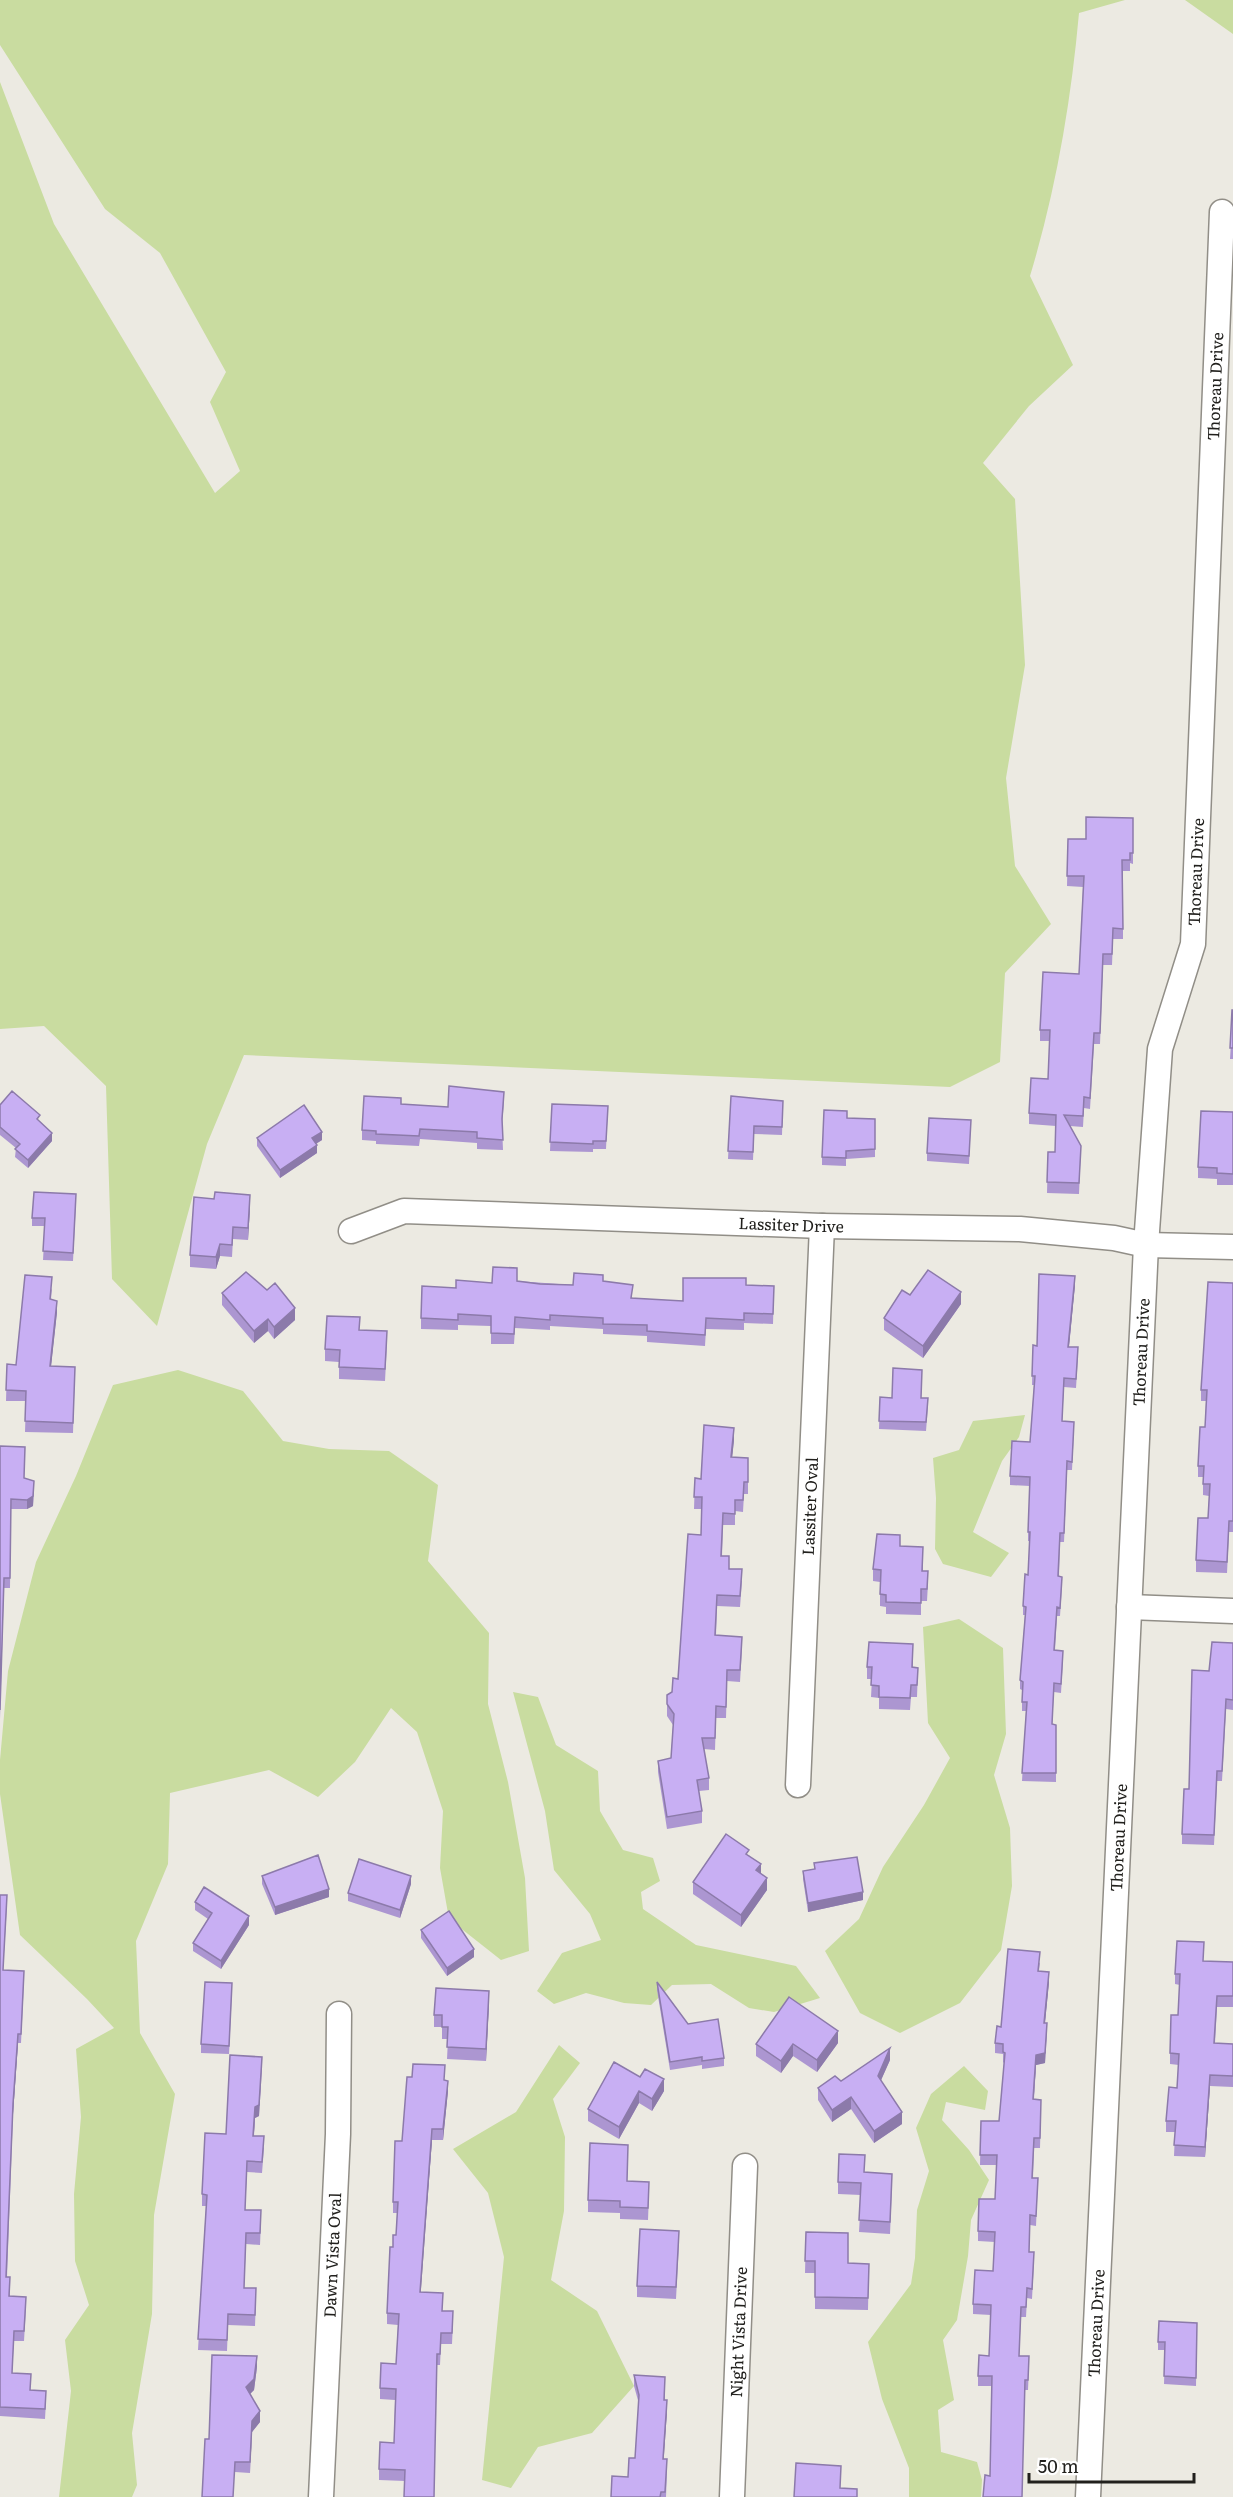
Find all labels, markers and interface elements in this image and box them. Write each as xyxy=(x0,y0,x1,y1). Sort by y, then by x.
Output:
street label: Thoreau Drive xyxy=(1200,332,1228,441)
street label: Thoreau Drive xyxy=(1181,817,1209,926)
street label: Lassiter Drive xyxy=(738,1210,844,1237)
street label: Thoreau Drive xyxy=(1126,1298,1155,1407)
street label: Lassiter Oval xyxy=(795,1456,823,1556)
street label: Thoreau Drive xyxy=(1103,1783,1132,1892)
street label: Dawn Vista Oval xyxy=(316,2192,346,2318)
street label: Night Vista Drive xyxy=(723,2266,752,2398)
street label: Thoreau Drive xyxy=(1081,2269,1110,2378)
scale bar xyxy=(1029,2446,1194,2484)
text: 50 m xyxy=(1038,2452,1079,2479)

